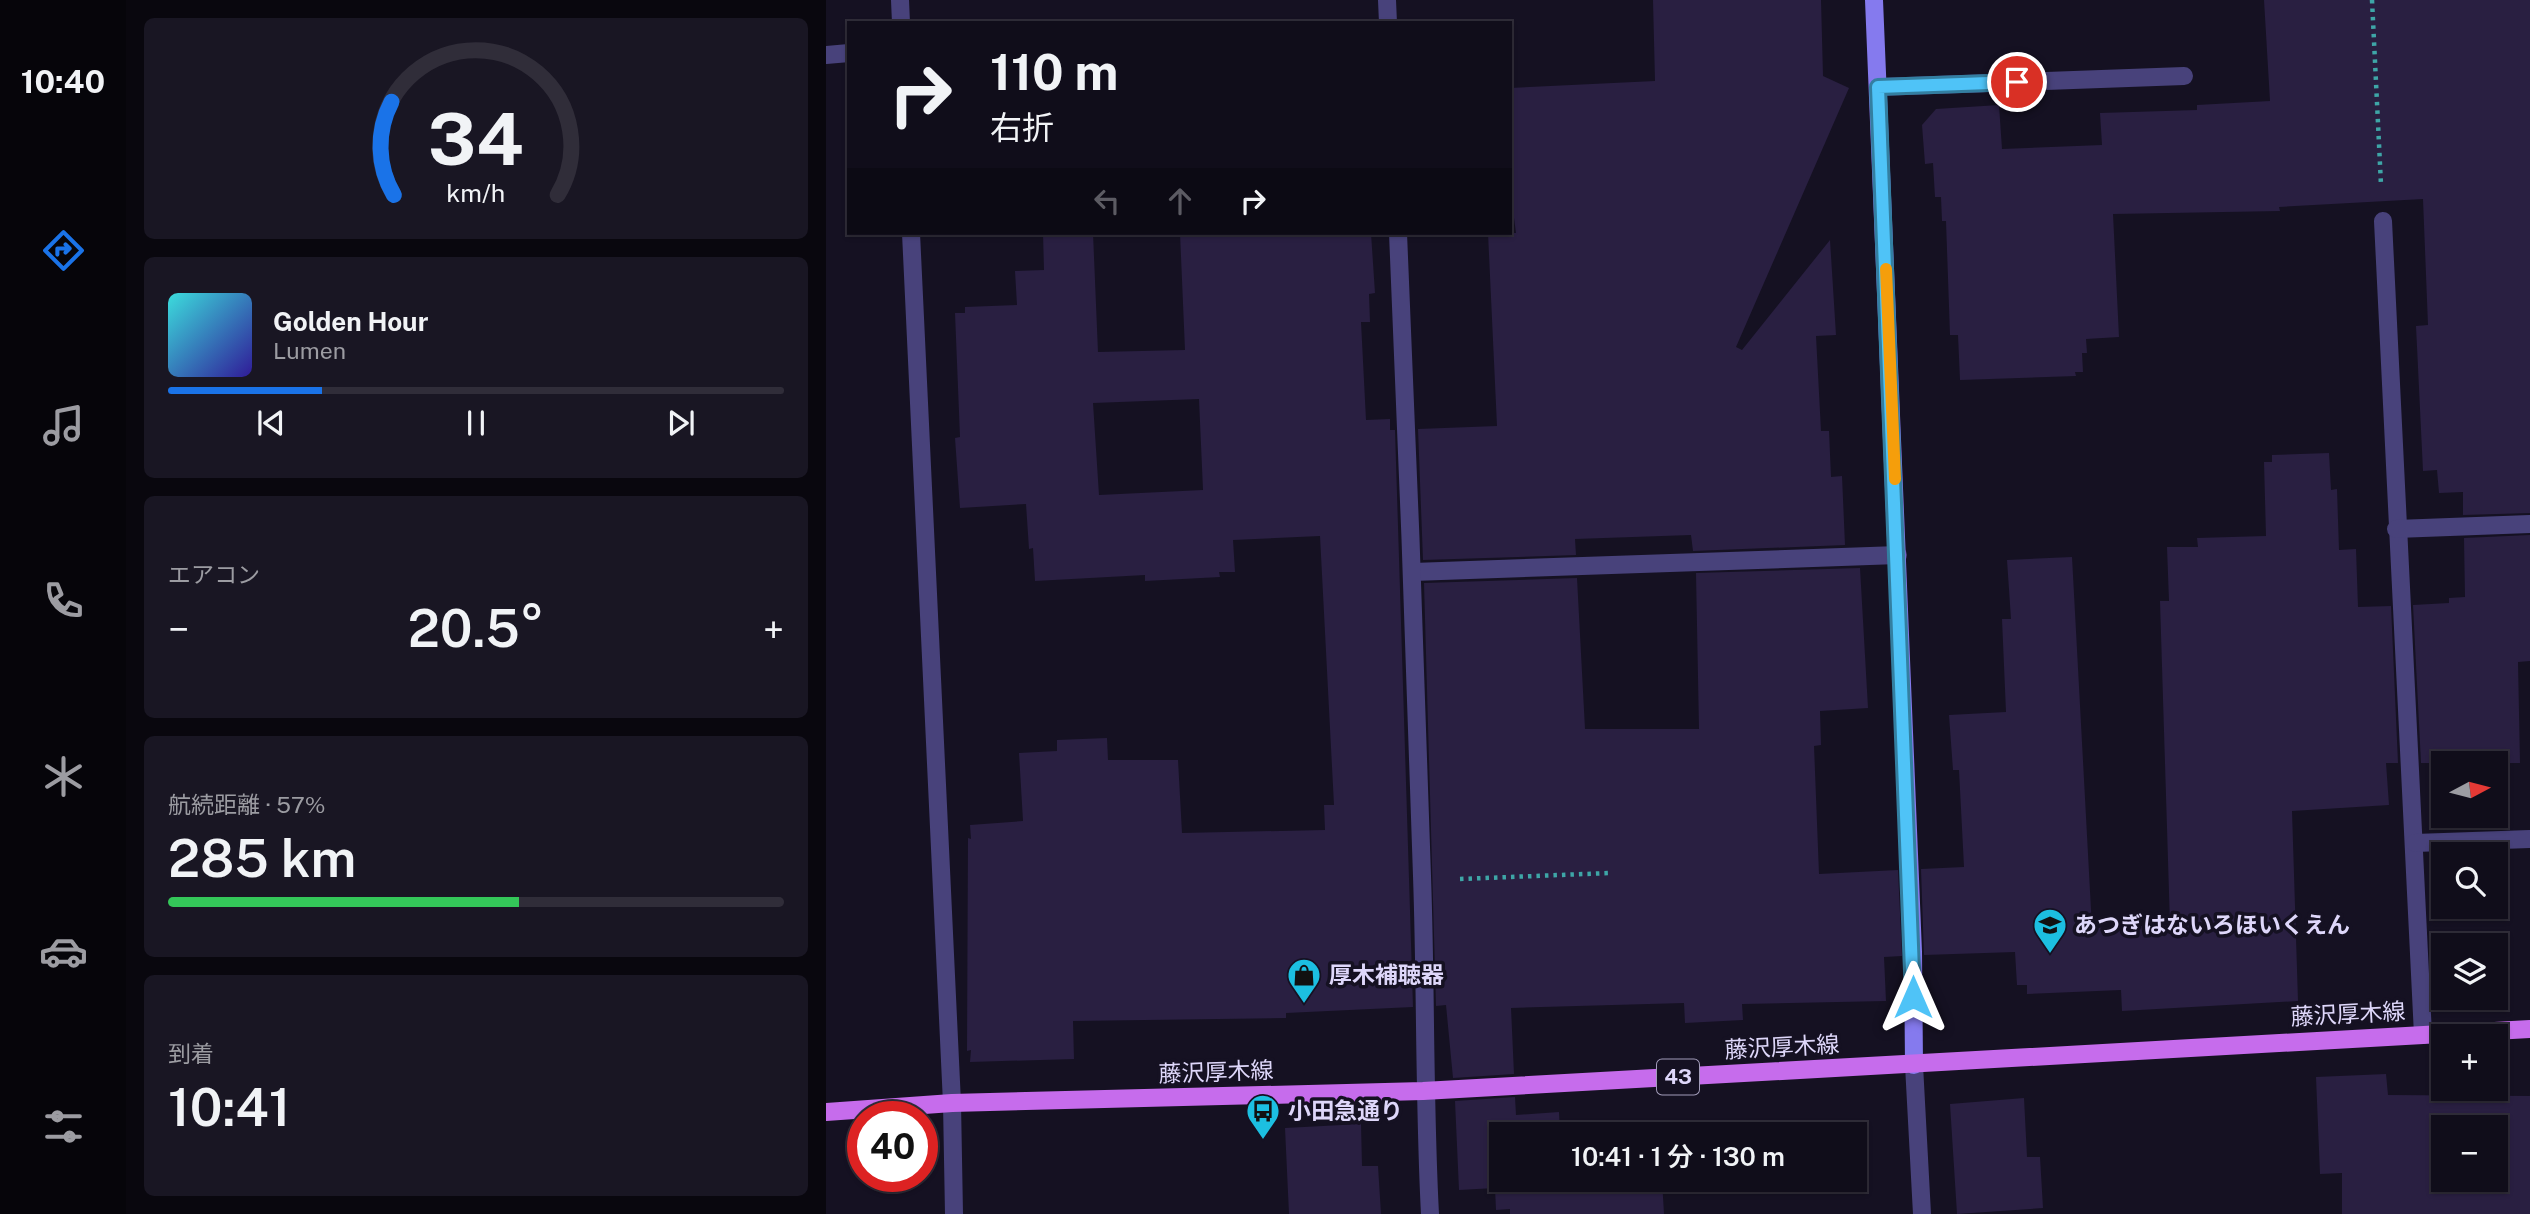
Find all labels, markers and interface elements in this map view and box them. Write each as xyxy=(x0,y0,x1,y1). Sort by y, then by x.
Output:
text: 110 m xyxy=(990,43,1118,101)
icon: right xyxy=(875,49,966,140)
pin xyxy=(1987,52,2047,112)
text: 10:40 xyxy=(21,63,105,100)
icon: arrive xyxy=(1998,63,2036,101)
text: 34 xyxy=(428,96,524,181)
text: 右折 xyxy=(990,109,1054,146)
text: km/h xyxy=(447,177,505,207)
icon: left xyxy=(1088,182,1126,220)
icon: ahead xyxy=(1161,182,1199,220)
icon: right xyxy=(1234,182,1272,220)
icon: directions xyxy=(39,226,88,275)
text: Golden Hour xyxy=(273,306,428,337)
text: Lumen xyxy=(273,337,346,364)
icon: music xyxy=(39,401,88,450)
icon: previous xyxy=(252,404,290,442)
icon: pause xyxy=(457,404,495,442)
icon: next xyxy=(662,404,700,442)
text: エアコン xyxy=(168,561,260,588)
icon: phone xyxy=(39,576,88,625)
text: 20.5° xyxy=(408,598,544,659)
text: − xyxy=(168,607,189,652)
text: + xyxy=(763,607,784,652)
north arrow xyxy=(2431,751,2508,828)
map controls xyxy=(2431,751,2508,1192)
icon: climate xyxy=(39,752,88,801)
text: 航続距離 · 57% xyxy=(168,791,326,818)
text: 285 km xyxy=(168,828,356,889)
button: search xyxy=(2431,842,2508,919)
school or university icon: あつぎはないろほいくえん xyxy=(2031,906,2069,955)
place label: あつぎはないろほいくえん xyxy=(2074,911,2350,938)
icon: car xyxy=(39,927,88,976)
button: layers xyxy=(2431,933,2508,1010)
shop icon: 厚木補聴器 xyxy=(1285,956,1323,1005)
position arrow xyxy=(1876,960,1950,1034)
place label: 厚木補聴器 xyxy=(1329,961,1444,988)
street label: 藤沢厚木線 xyxy=(2290,997,2406,1030)
button: + xyxy=(2431,1024,2508,1101)
street label: 藤沢厚木線 xyxy=(1724,1030,1840,1063)
text: 到着 xyxy=(168,1040,214,1067)
street label: 藤沢厚木線 xyxy=(1158,1056,1274,1087)
road number: 43 xyxy=(1657,1060,1699,1094)
text: 10:41 xyxy=(168,1077,290,1138)
bus stop icon: 小田急通り xyxy=(1244,1092,1282,1141)
place label: 小田急通り xyxy=(1288,1097,1403,1124)
speed limit sign: 40 xyxy=(847,1101,938,1192)
icon: filters xyxy=(39,1102,88,1151)
button: − xyxy=(2431,1115,2508,1192)
text: 10:41 · 1 分 · 130 m xyxy=(1571,1141,1785,1172)

